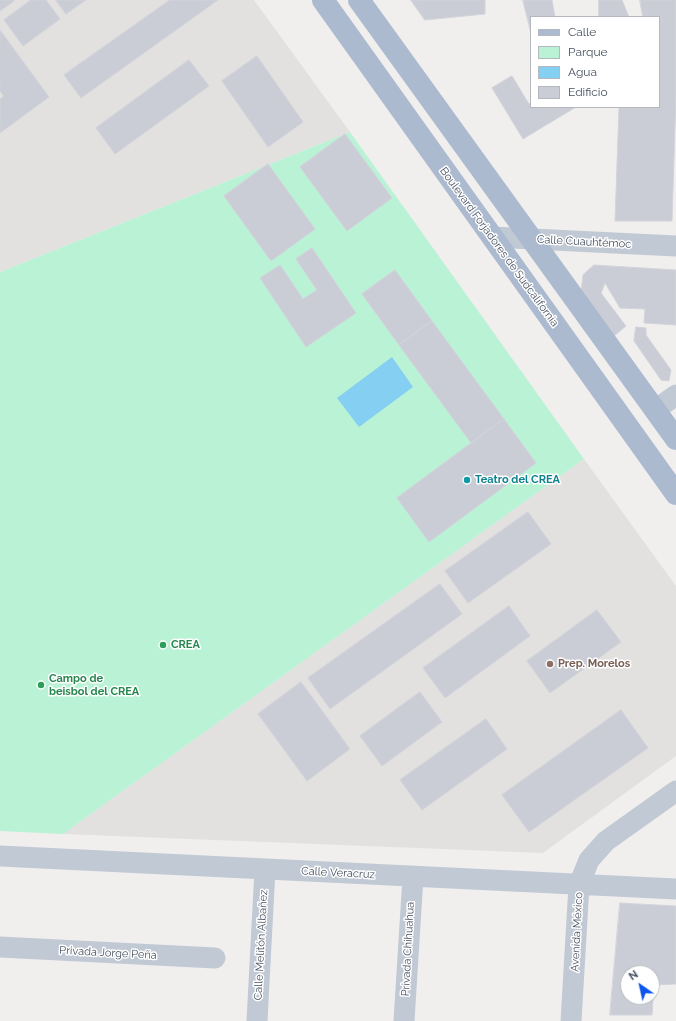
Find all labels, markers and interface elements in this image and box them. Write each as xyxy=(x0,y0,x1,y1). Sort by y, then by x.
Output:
legend xyxy=(530,16,660,108)
text: Calle xyxy=(568,25,596,39)
text: Parque xyxy=(568,45,608,59)
text: Agua xyxy=(568,65,597,79)
text: Edificio xyxy=(568,85,608,99)
street label: Boulevard Forjadores de Sudcalifornia xyxy=(437,165,561,329)
street label: Calle Cuauhtémoc xyxy=(536,233,632,251)
place label: Teatro del CREA xyxy=(475,473,560,487)
marker: Teatro del CREA xyxy=(462,475,472,485)
place label: CREA xyxy=(171,638,200,652)
marker: CREA xyxy=(158,640,168,650)
place label: Prep. Morelos xyxy=(558,657,630,671)
marker: Prep. Morelos xyxy=(545,659,555,669)
place label: Campo de beisbol del CREA xyxy=(49,672,139,698)
marker: Campo de beisbol del CREA xyxy=(36,680,46,690)
street label: Calle Veracruz xyxy=(301,864,375,882)
street label: Calle Melitón Albañez xyxy=(252,889,270,1001)
street label: Avenida México xyxy=(568,892,586,972)
street label: Privada Chihuahua xyxy=(399,901,417,997)
street label: Privada Jorge Peña xyxy=(59,944,157,962)
north arrow xyxy=(620,965,660,1005)
text: N xyxy=(626,968,641,983)

